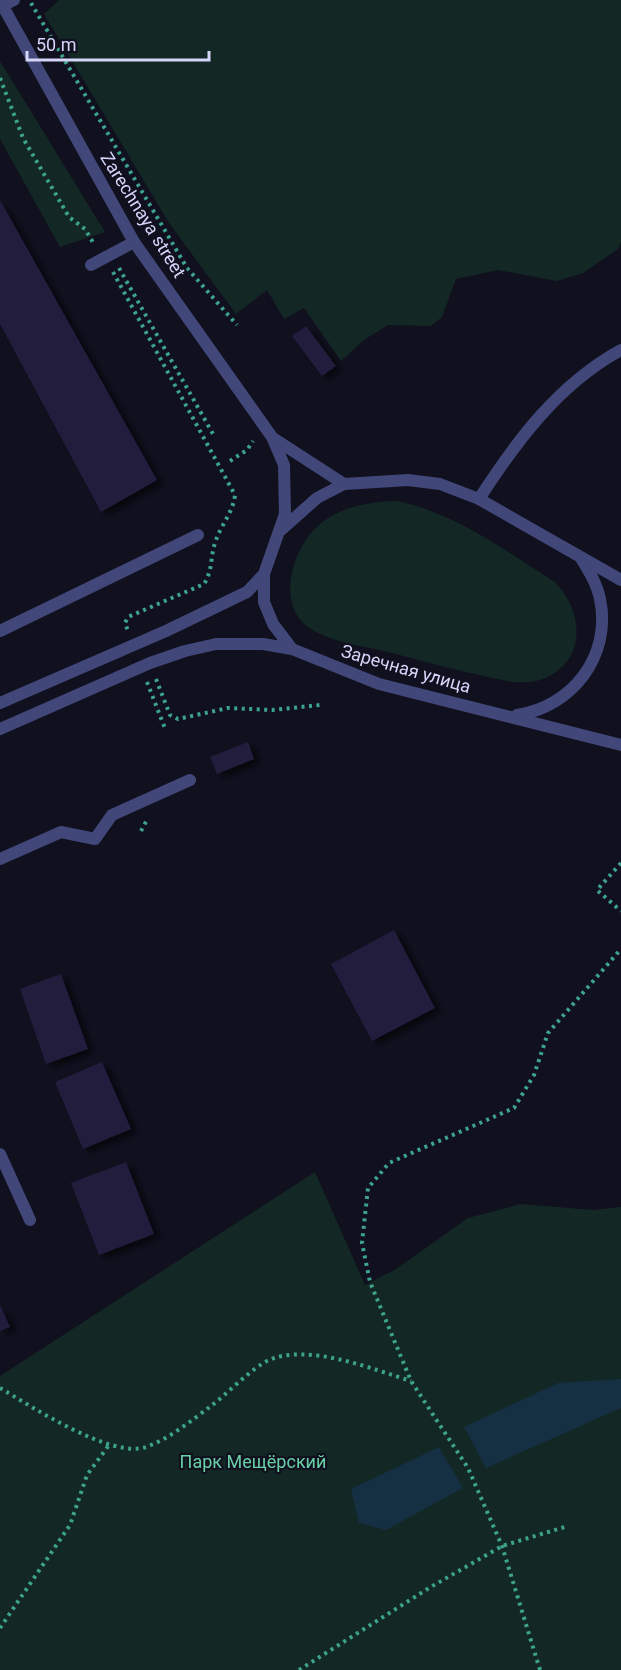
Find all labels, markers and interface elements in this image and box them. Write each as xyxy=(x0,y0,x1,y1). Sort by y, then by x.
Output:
scale bar xyxy=(27,24,208,62)
text: 50 m xyxy=(36,34,76,55)
street label: Zarechnaya street xyxy=(96,148,190,281)
street label: Заречная улица xyxy=(339,640,473,697)
park label: Парк Мещёрский xyxy=(180,1451,326,1472)

